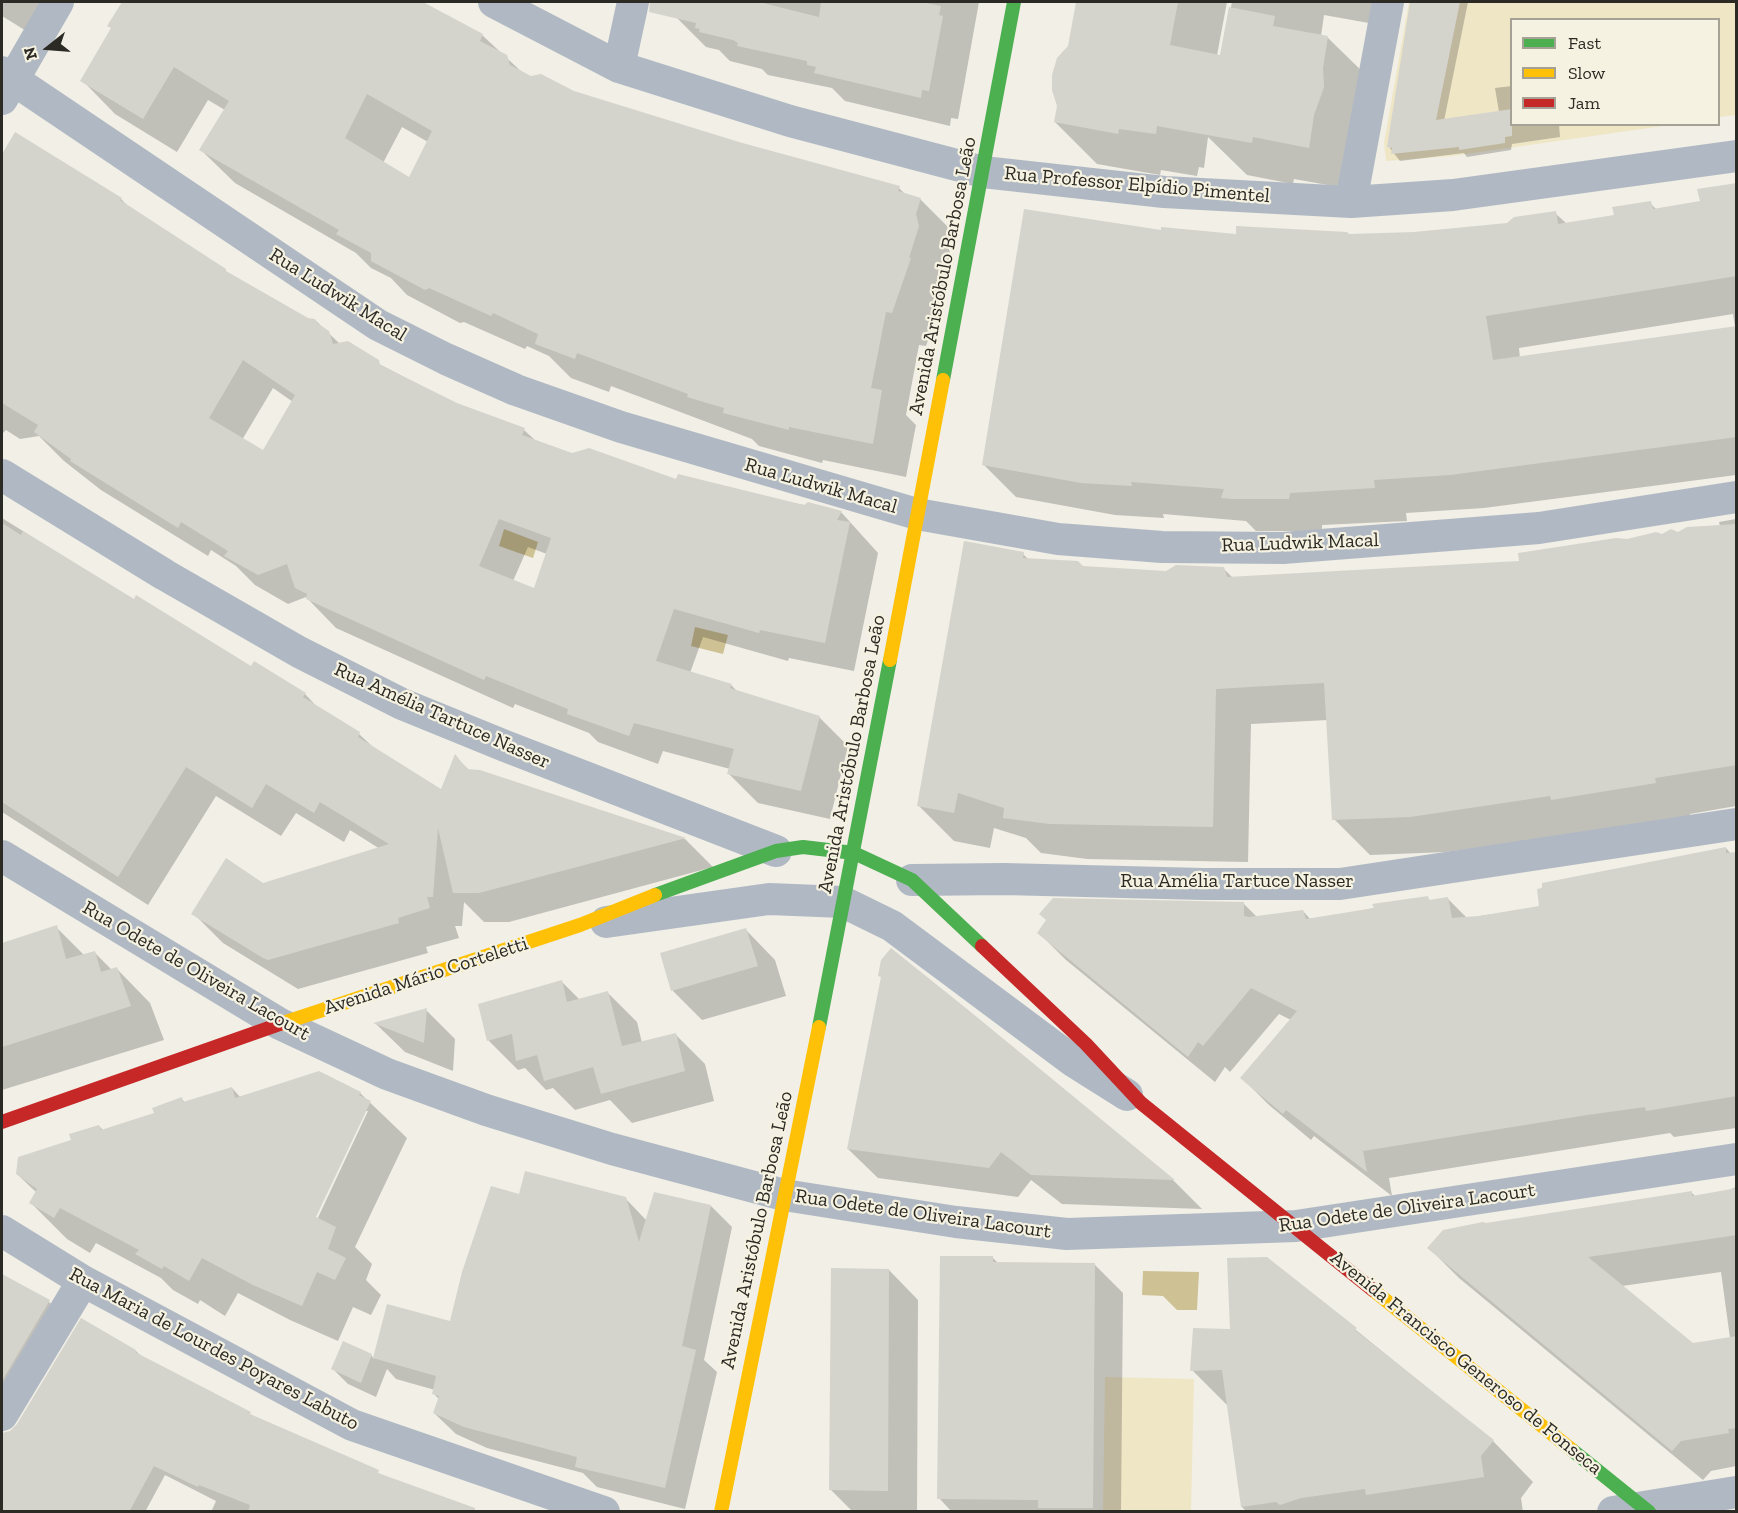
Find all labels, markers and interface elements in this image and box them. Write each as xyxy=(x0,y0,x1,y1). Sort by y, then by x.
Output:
north arrow xyxy=(18,18,78,78)
legend xyxy=(1510,18,1720,126)
text: Fast xyxy=(1568,32,1601,54)
text: N xyxy=(19,45,41,62)
text: Slow xyxy=(1568,62,1605,84)
text: Jam xyxy=(1568,92,1600,114)
street label: Avenida Aristóbulo Barbosa Leão xyxy=(904,135,982,417)
street label: Rua Professor Elpídio Pimentel xyxy=(1003,161,1271,209)
street label: Rua Ludwik Macal xyxy=(265,243,411,347)
street label: Rua Ludwik Macal xyxy=(742,453,900,519)
street label: Rua Ludwik Macal xyxy=(1221,528,1379,558)
street label: Avenida Aristóbulo Barbosa Leão xyxy=(813,613,891,895)
street label: Rua Amélia Tartuce Nasser xyxy=(330,658,554,774)
street label: Rua Amélia Tartuce Nasser xyxy=(1120,869,1354,893)
street label: Rua Odete de Oliveira Lacourt xyxy=(78,896,314,1046)
street label: Avenida Mário Corteletti xyxy=(321,932,531,1020)
street label: Avenida Aristóbulo Barbosa Leão xyxy=(716,1089,798,1371)
street label: Rua Odete de Oliveira Lacourt xyxy=(1277,1178,1537,1238)
street label: Rua Odete de Oliveira Lacourt xyxy=(793,1184,1053,1244)
street label: Avenida Francisco Generoso de Fonseca xyxy=(1325,1246,1607,1480)
street label: Rua Maria de Lourdes Poyares Labuto xyxy=(65,1262,363,1436)

